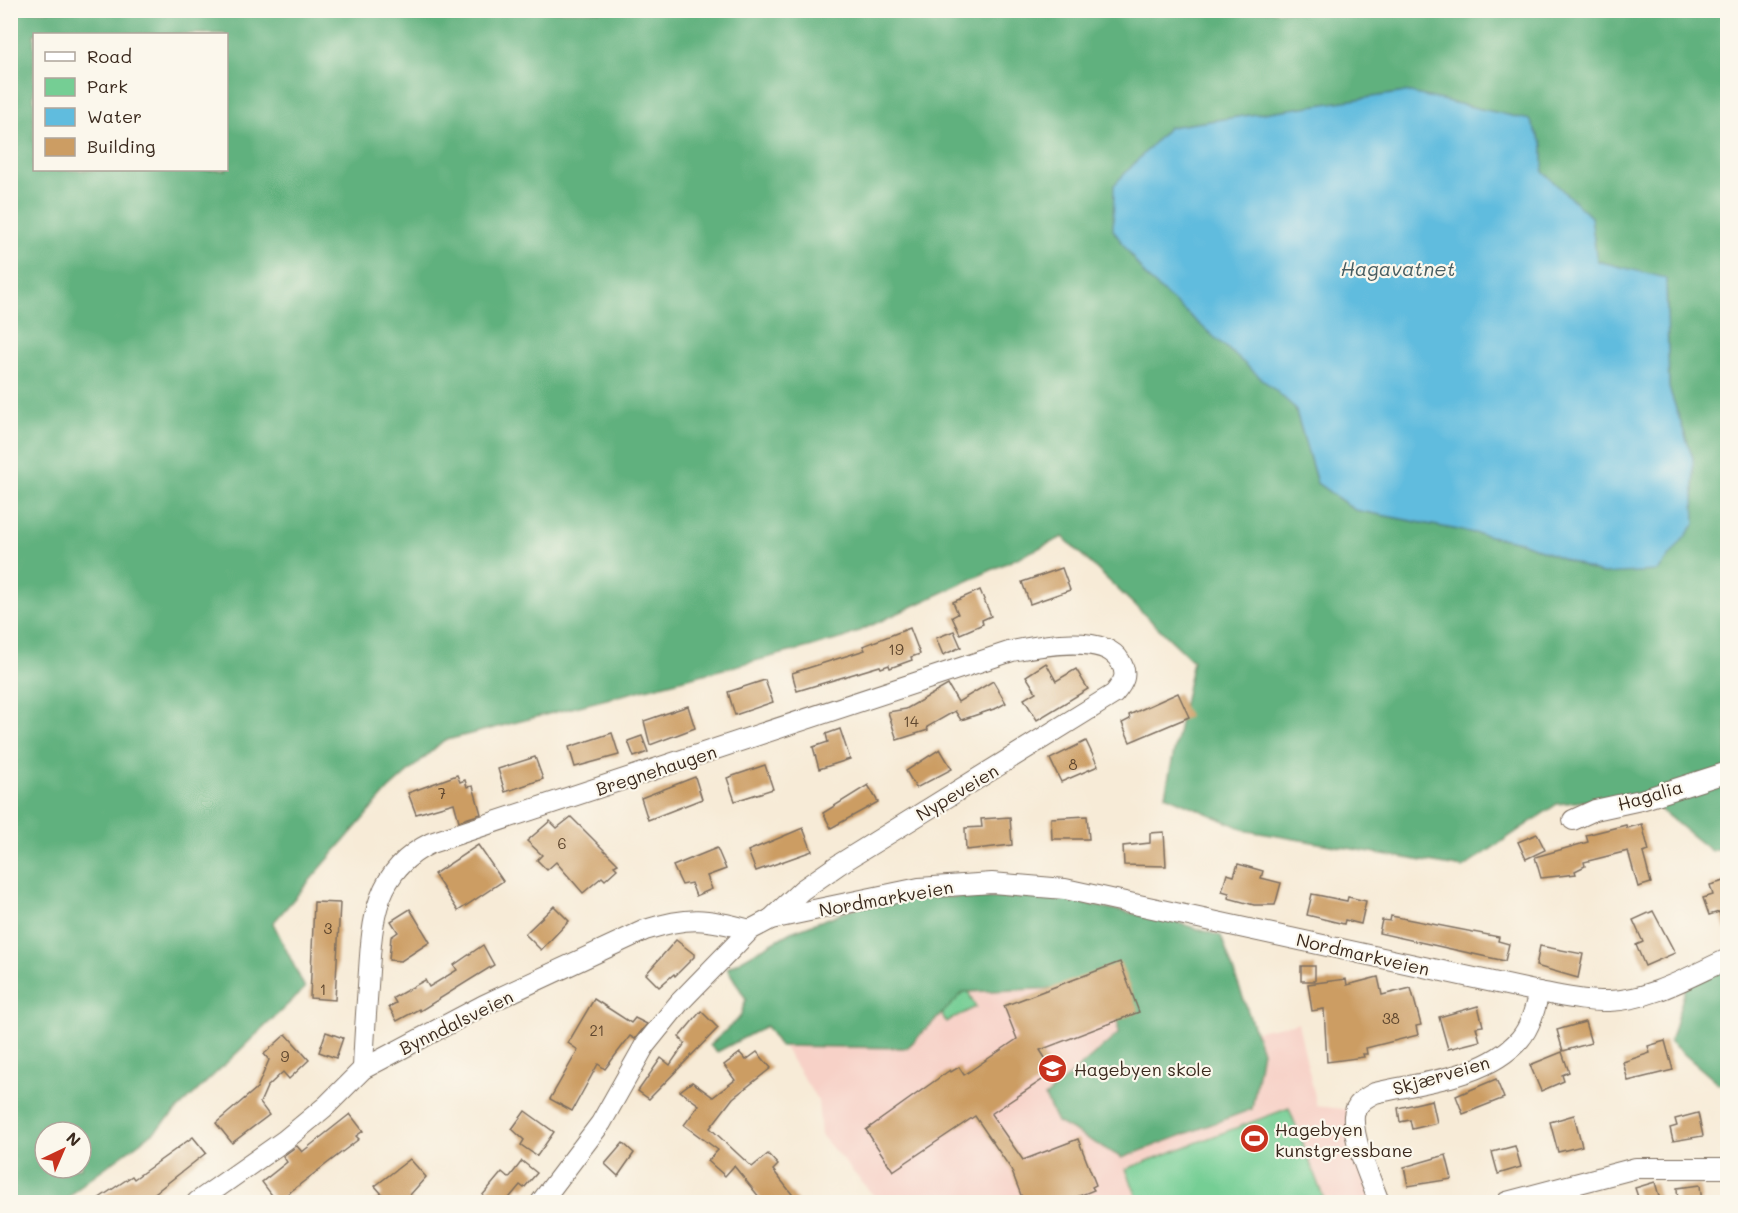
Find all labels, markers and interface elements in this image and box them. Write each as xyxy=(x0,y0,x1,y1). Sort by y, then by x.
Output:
legend xyxy=(33,33,228,171)
text: Road xyxy=(87,44,132,68)
text: Park xyxy=(87,74,128,98)
text: Water xyxy=(87,104,142,128)
text: Building xyxy=(87,134,155,158)
water label: Hagavatnet xyxy=(1341,255,1455,281)
house number: 19 xyxy=(888,639,904,659)
house number: 14 xyxy=(903,711,919,731)
street label: Bregnehaugen xyxy=(593,739,719,801)
house number: 8 xyxy=(1068,754,1078,774)
street label: Nypeveien xyxy=(911,758,1003,826)
street label: Hagalia xyxy=(1615,774,1685,816)
house number: 7 xyxy=(438,783,446,803)
house number: 6 xyxy=(557,833,567,853)
street label: Nordmarkveien xyxy=(817,874,955,922)
house number: 3 xyxy=(324,918,333,938)
street label: Nordmarkveien xyxy=(1294,927,1432,981)
house number: 1 xyxy=(320,979,326,999)
street label: Bynndalsveien xyxy=(395,984,517,1060)
house number: 38 xyxy=(1382,1008,1400,1028)
house number: 21 xyxy=(589,1020,605,1040)
house number: 9 xyxy=(281,1046,290,1066)
street label: Skjærveien xyxy=(1390,1050,1492,1100)
school or university icon: Hagebyen skole xyxy=(1037,1053,1069,1085)
place label: Hagebyen skole xyxy=(1074,1057,1212,1081)
place label: Hagebyen kunstgressbane xyxy=(1275,1117,1413,1162)
north arrow xyxy=(33,1120,93,1180)
sports icon: Hagebyen kunstgressbane xyxy=(1238,1123,1270,1155)
text: N xyxy=(62,1127,85,1151)

